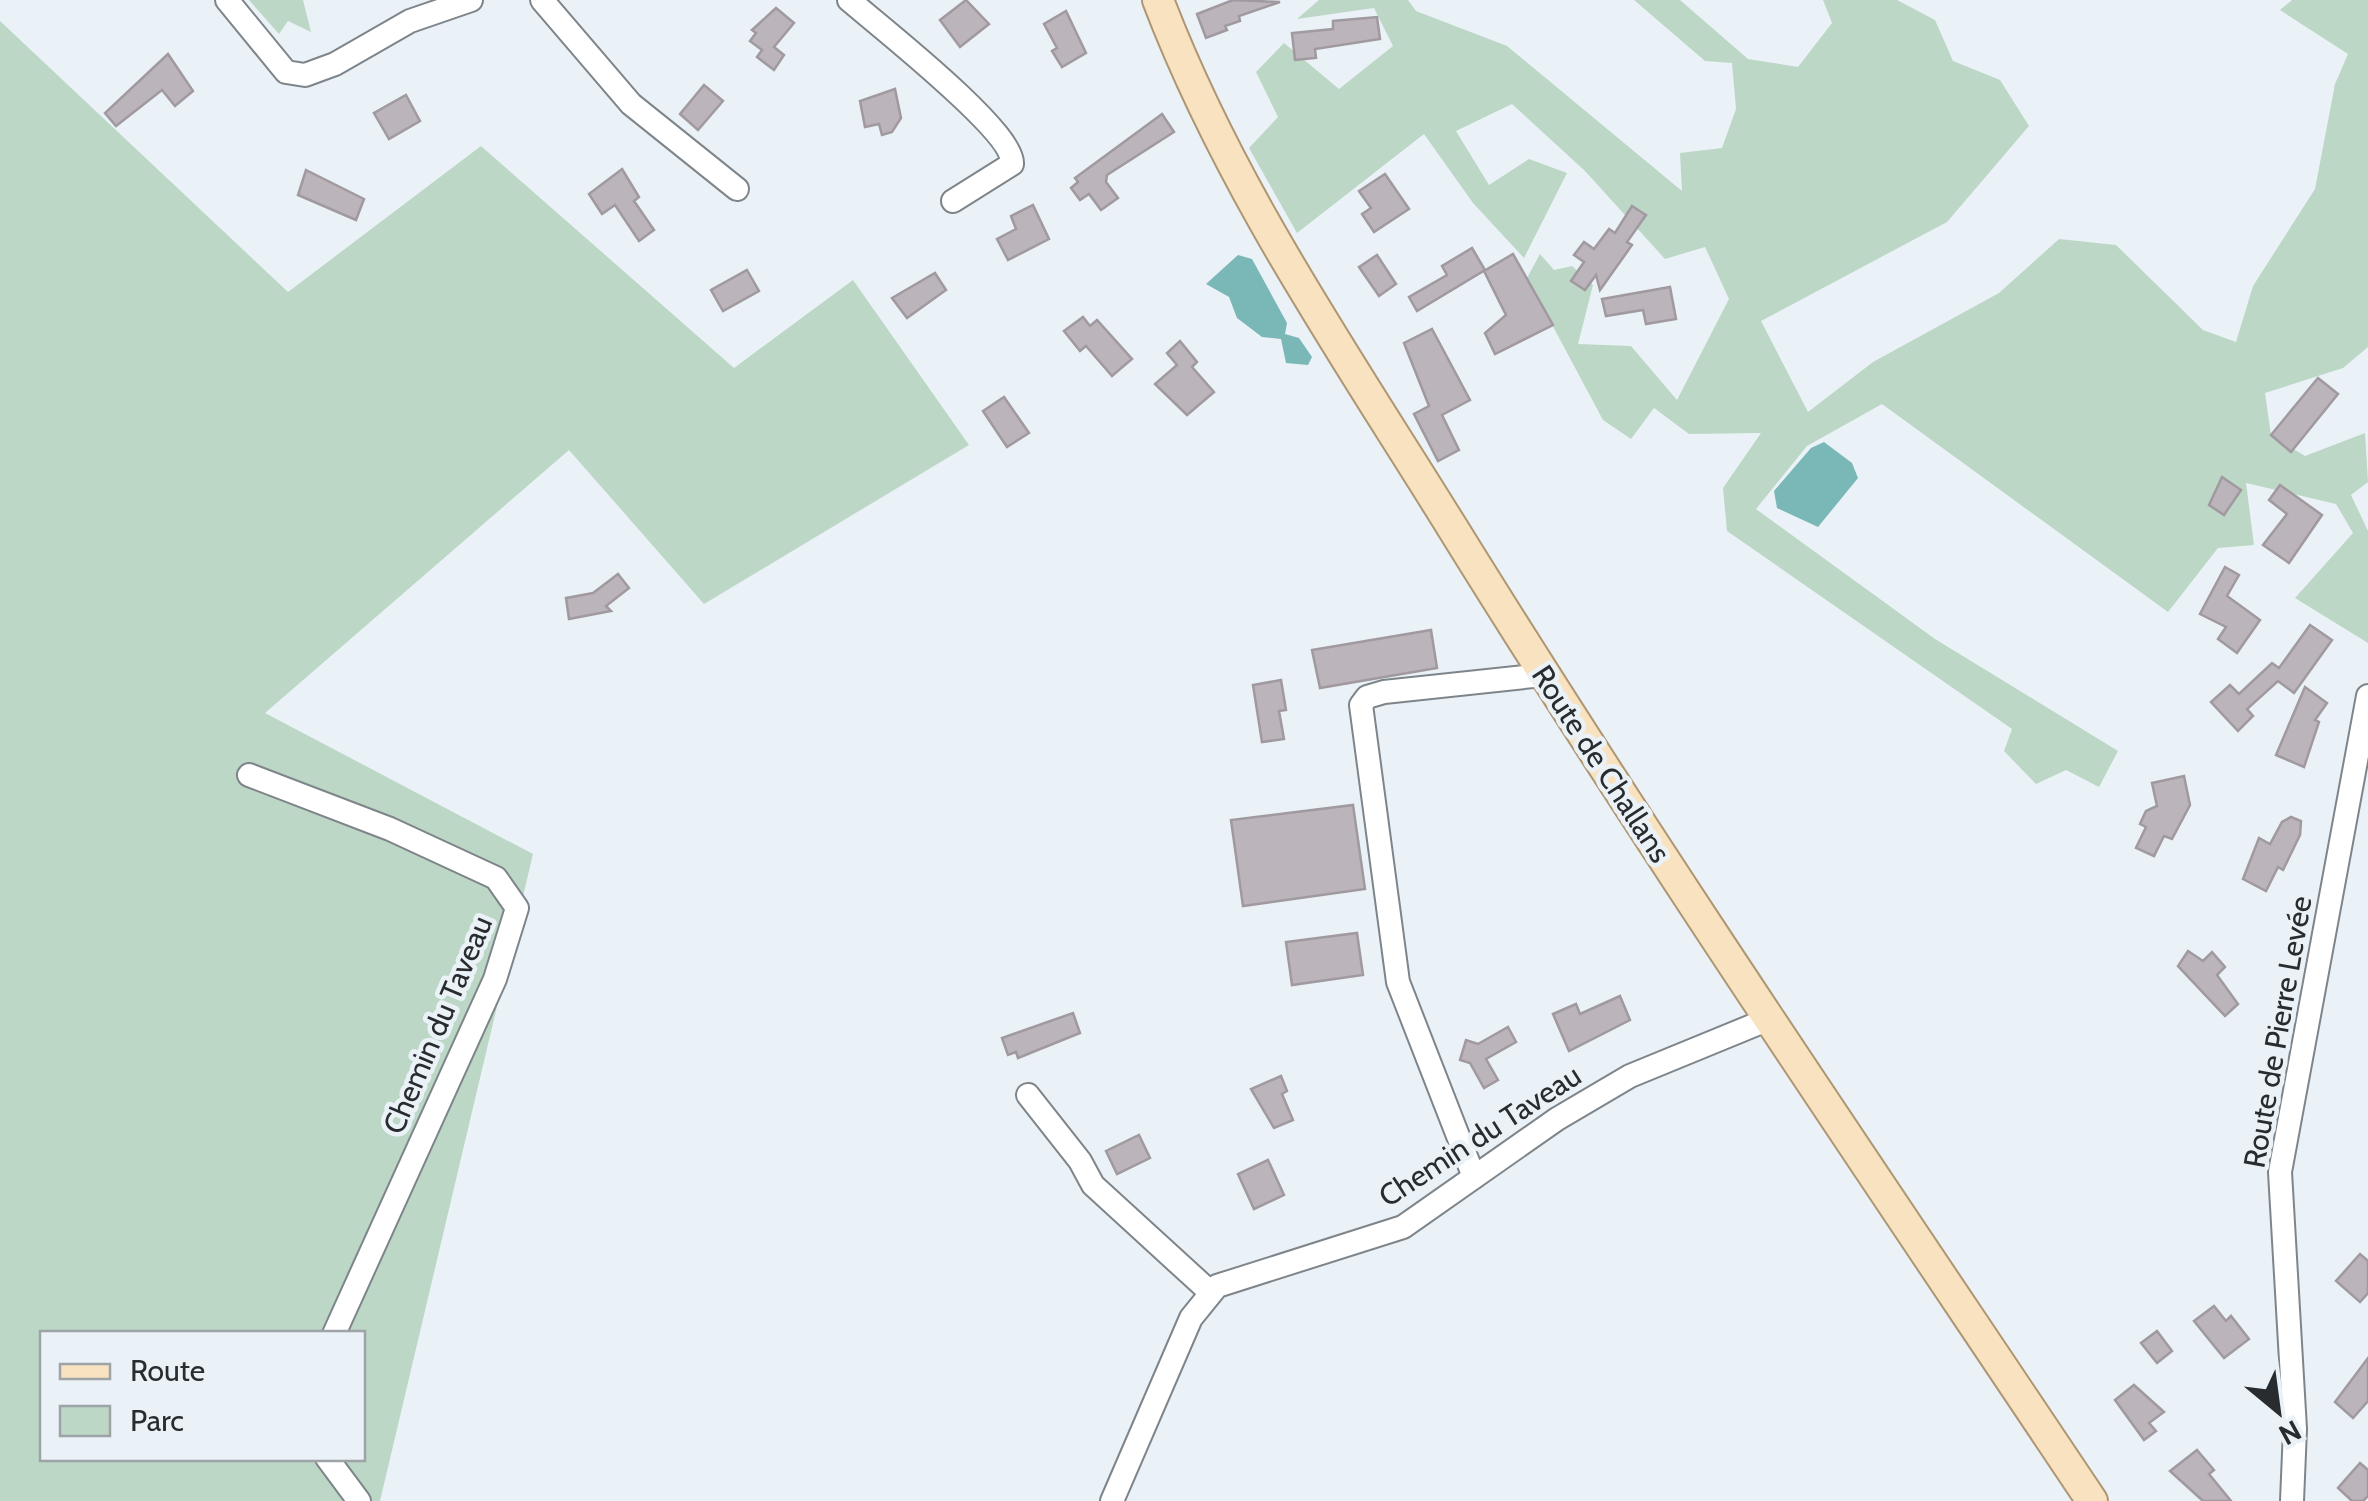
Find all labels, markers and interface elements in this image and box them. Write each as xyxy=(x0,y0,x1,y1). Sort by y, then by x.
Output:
street label: Route de Challans xyxy=(1524,658,1679,869)
street label: Route de Pierre Levée xyxy=(2235,893,2320,1171)
street label: Chemin du Taveau xyxy=(375,910,500,1139)
street label: Chemin du Taveau xyxy=(1372,1057,1588,1215)
legend xyxy=(40,1331,365,1461)
text: Route xyxy=(130,1352,205,1389)
north arrow xyxy=(2228,1361,2328,1461)
text: Parc xyxy=(130,1402,184,1439)
text: N xyxy=(2273,1413,2307,1453)

